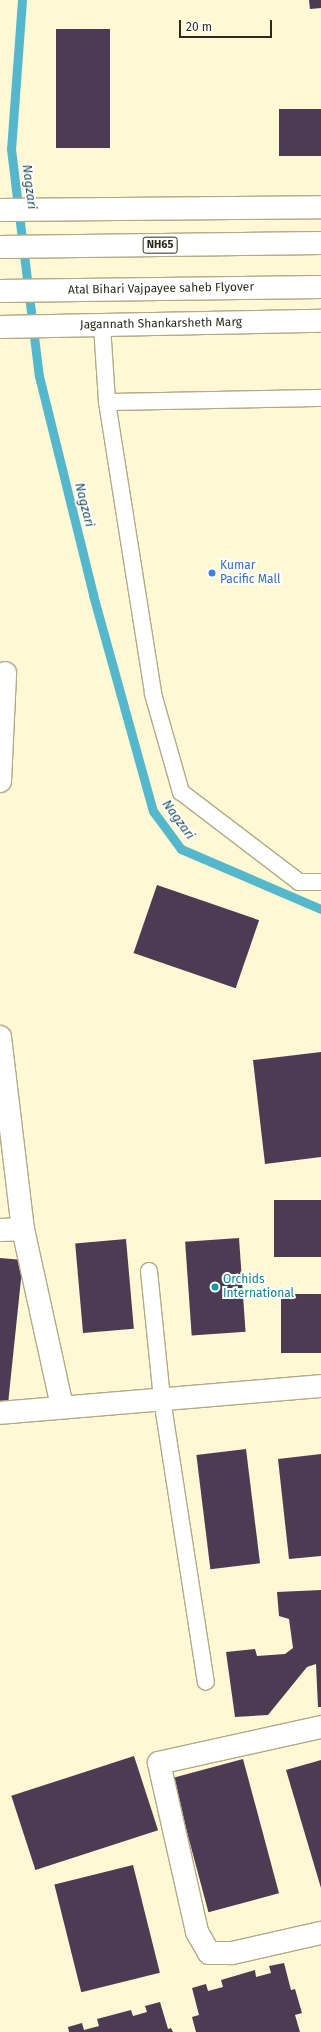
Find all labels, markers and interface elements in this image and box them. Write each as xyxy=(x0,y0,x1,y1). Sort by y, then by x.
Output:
scale bar xyxy=(181,12,274,38)
text: 20 m xyxy=(186,20,212,34)
water label: Nagzari xyxy=(19,164,39,210)
road number: NH65 xyxy=(142,236,178,254)
street label: Atal Bihari Vajpayee saheb Flyover xyxy=(68,280,254,298)
street label: Jagannath Shankarsheth Marg xyxy=(80,315,242,333)
water label: Nagzari xyxy=(71,481,97,529)
place label: Kumar Pacific Mall xyxy=(220,559,281,587)
marker: Kumar Pacific Mall xyxy=(207,568,217,578)
water label: Nagzari xyxy=(158,797,198,843)
place label: Orchids International xyxy=(223,1273,294,1301)
marker: Orchids International xyxy=(210,1282,220,1292)

